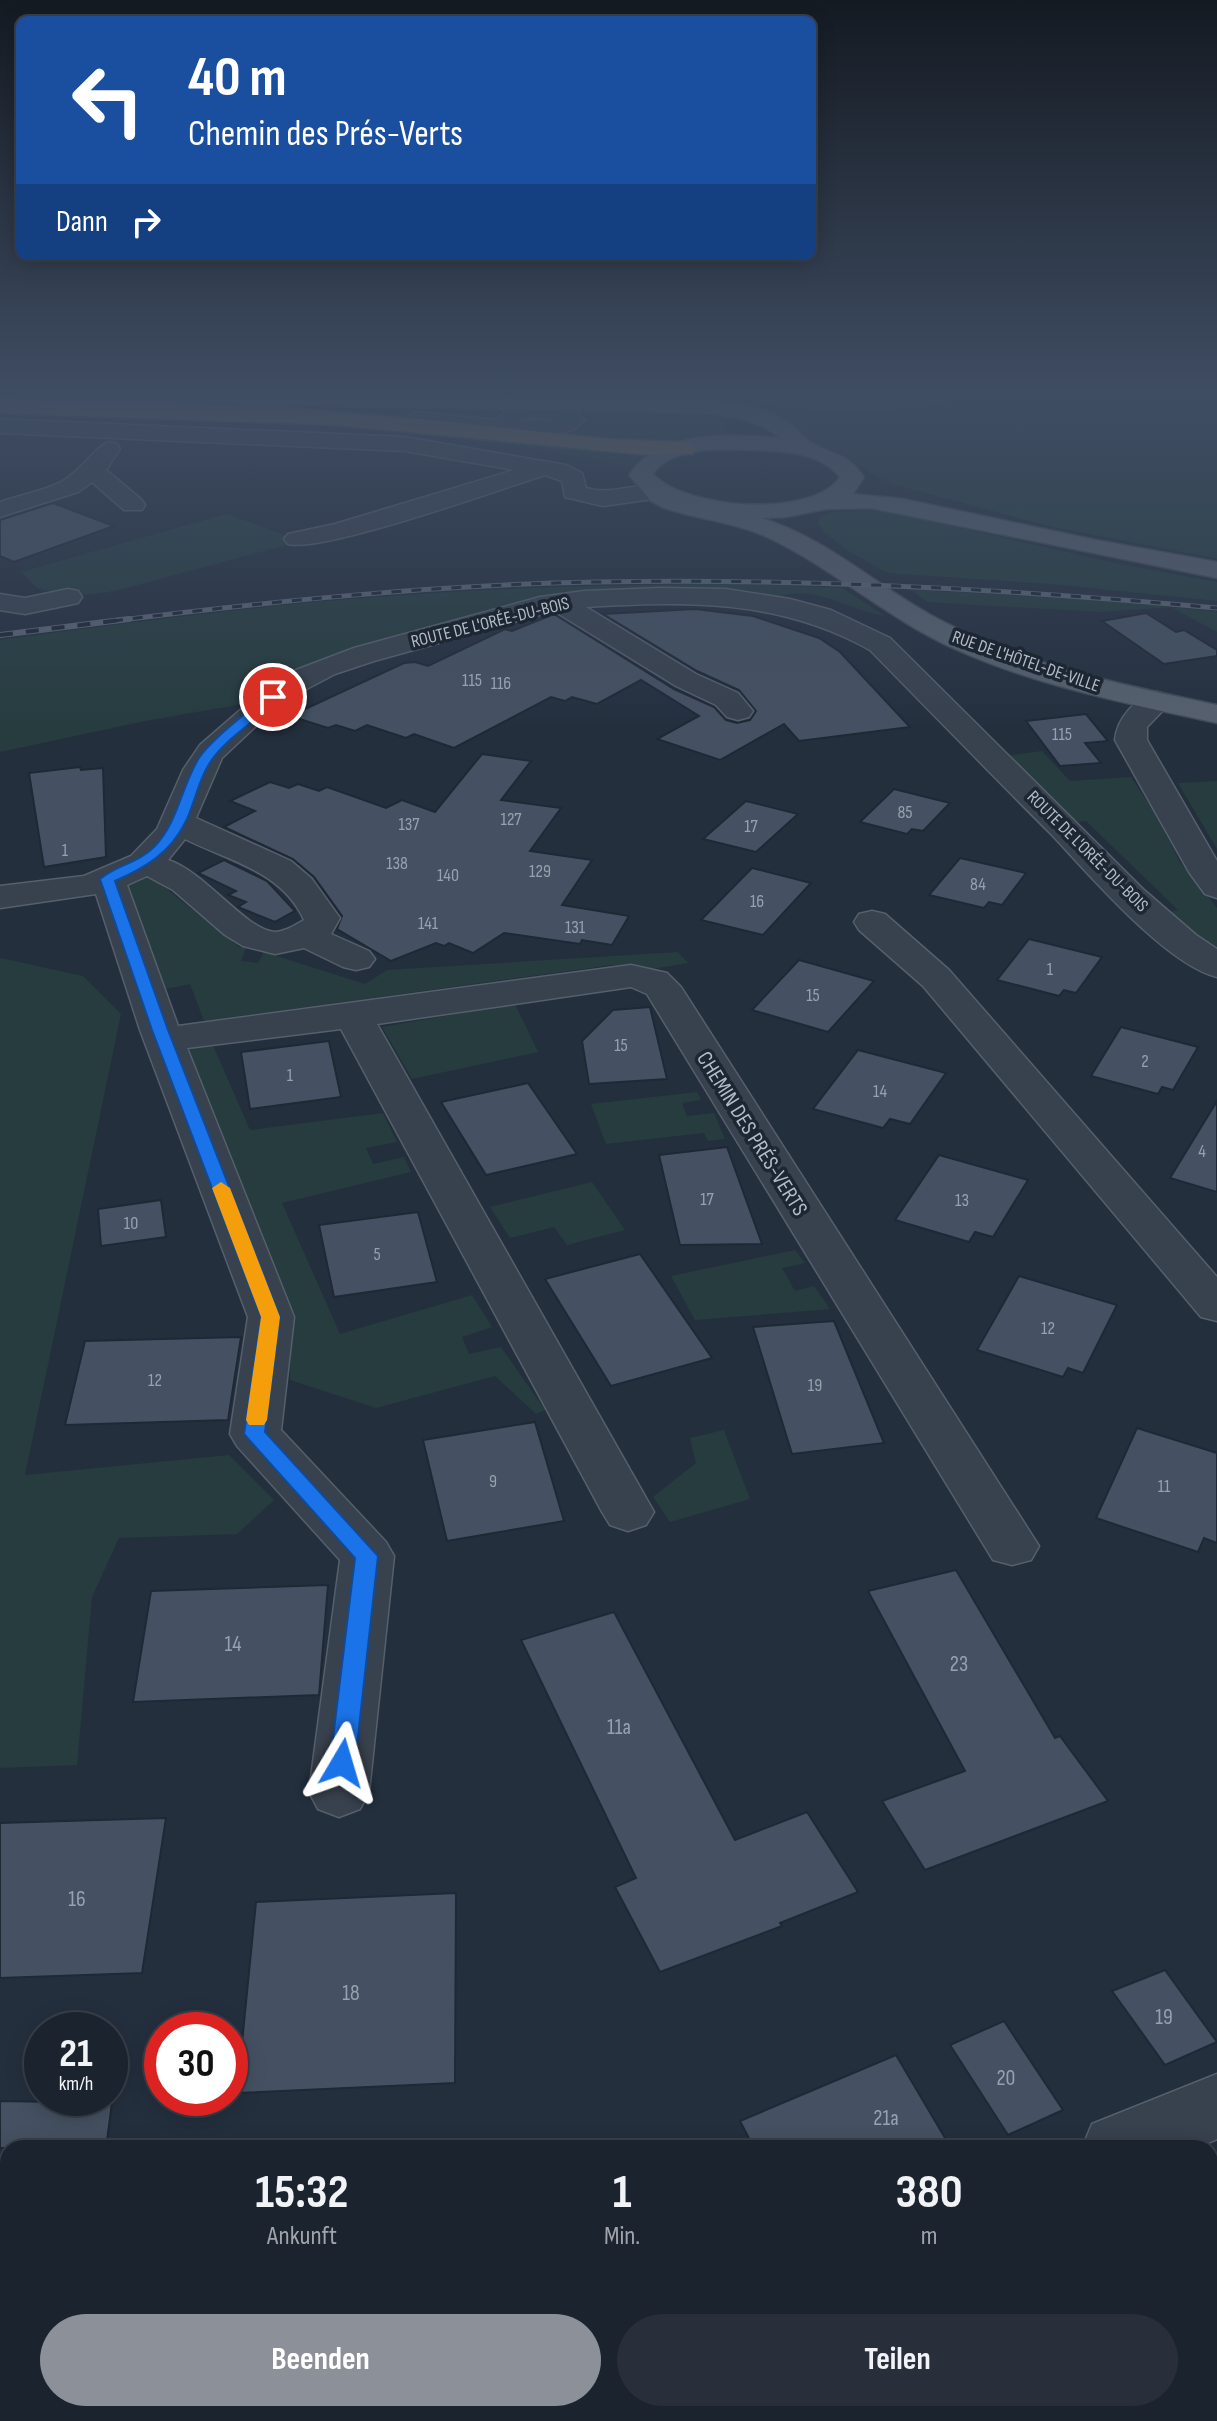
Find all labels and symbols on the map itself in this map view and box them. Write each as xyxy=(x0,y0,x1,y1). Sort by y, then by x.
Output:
street label: ROUTE DE L'ORÉE-DU-BOIS xyxy=(409,593,572,652)
street label: RUE DE L'HÔTEL-DE-VILLE xyxy=(949,626,1102,697)
pin xyxy=(239,663,307,731)
house number: 115 xyxy=(462,670,482,691)
house number: 116 xyxy=(491,673,511,694)
house number: 115 xyxy=(1052,724,1072,745)
street label: ROUTE DE L'ORÉE-DU-BOIS xyxy=(1023,786,1153,916)
house number: 85 xyxy=(897,802,913,823)
house number: 127 xyxy=(500,809,522,830)
house number: 137 xyxy=(398,814,420,835)
house number: 17 xyxy=(744,816,759,837)
house number: 1 xyxy=(62,840,69,861)
house number: 138 xyxy=(386,853,408,874)
house number: 129 xyxy=(529,861,551,882)
house number: 140 xyxy=(437,865,459,886)
house number: 84 xyxy=(970,874,986,895)
house number: 16 xyxy=(750,891,764,912)
house number: 141 xyxy=(418,913,439,934)
house number: 131 xyxy=(565,917,586,938)
house number: 1 xyxy=(1047,959,1054,980)
house number: 15 xyxy=(806,985,820,1006)
house number: 15 xyxy=(614,1035,628,1056)
street label: CHEMIN DES PRÉS-VERTS xyxy=(690,1047,813,1221)
house number: 2 xyxy=(1141,1051,1149,1072)
house number: 1 xyxy=(287,1065,294,1086)
house number: 14 xyxy=(873,1081,887,1102)
house number: 4 xyxy=(1198,1141,1206,1162)
house number: 17 xyxy=(700,1189,715,1210)
house number: 13 xyxy=(955,1190,969,1211)
house number: 10 xyxy=(124,1213,138,1234)
house number: 5 xyxy=(373,1244,381,1265)
house number: 12 xyxy=(1041,1318,1055,1339)
house number: 12 xyxy=(148,1370,162,1391)
house number: 19 xyxy=(808,1375,822,1396)
house number: 9 xyxy=(489,1471,497,1492)
house number: 11 xyxy=(1158,1476,1171,1497)
house number: 14 xyxy=(225,1631,241,1658)
house number: 23 xyxy=(950,1651,968,1678)
house number: 11a xyxy=(607,1714,631,1741)
position arrow xyxy=(300,1721,384,1805)
house number: 16 xyxy=(68,1886,86,1913)
house number: 18 xyxy=(342,1980,360,2007)
house number: 19 xyxy=(1155,2004,1173,2031)
speed limit sign: 30 xyxy=(144,2012,248,2116)
house number: 20 xyxy=(997,2065,1015,2092)
house number: 21a xyxy=(873,2105,899,2132)

